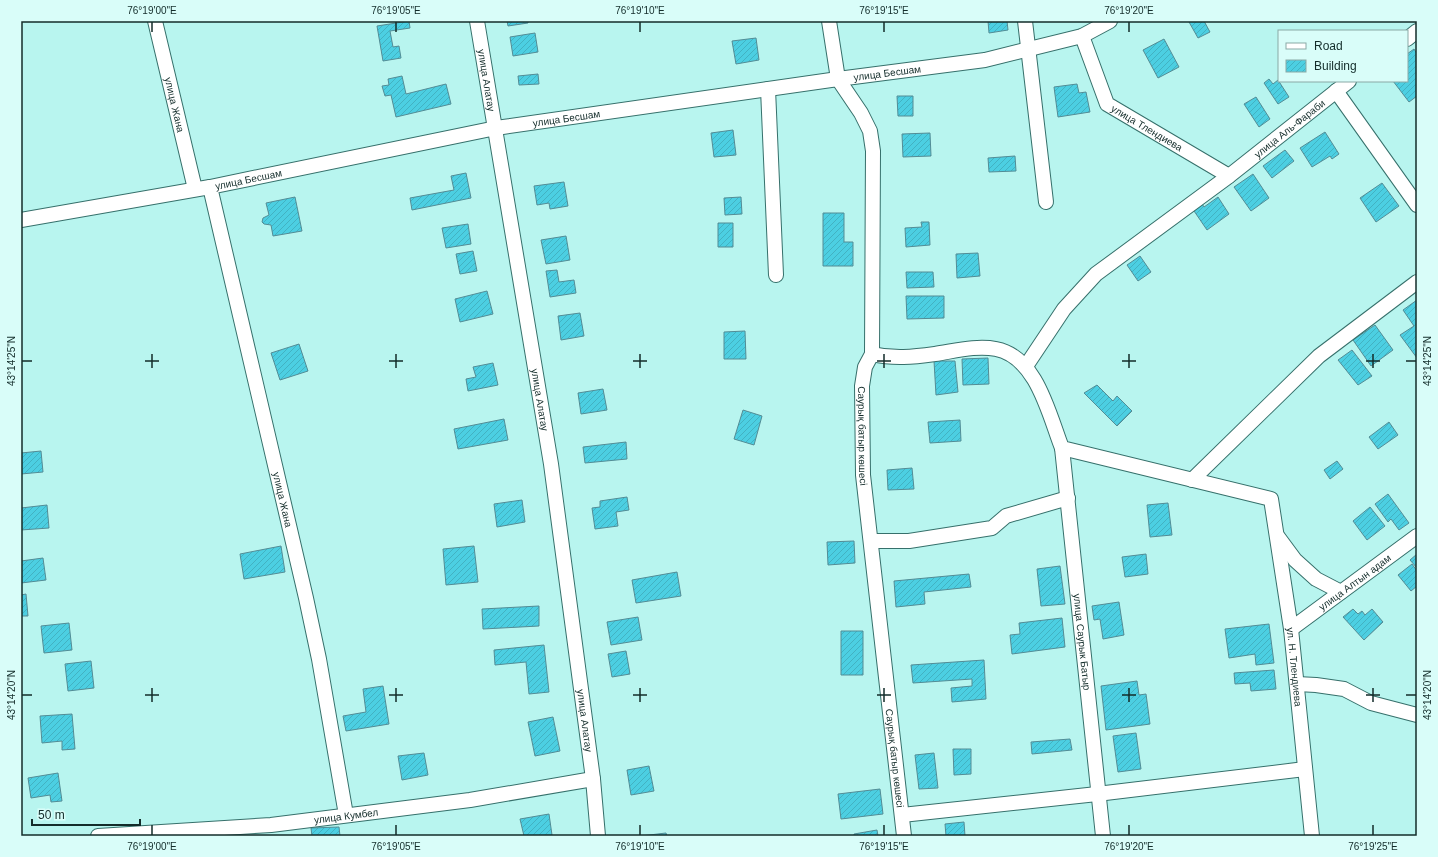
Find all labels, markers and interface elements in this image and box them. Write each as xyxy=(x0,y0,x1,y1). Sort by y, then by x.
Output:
text: 76°19'00"E xyxy=(127,5,177,16)
text: 76°19'05"E xyxy=(371,5,421,16)
text: 76°19'10"E xyxy=(615,5,665,16)
text: 76°19'15"E xyxy=(859,5,909,16)
text: 76°19'20"E xyxy=(1104,5,1154,16)
legend xyxy=(1278,30,1408,82)
text: Road xyxy=(1314,39,1343,53)
street label: улица Алатау xyxy=(476,48,497,112)
text: Building xyxy=(1314,59,1357,73)
street label: улица Бесшам xyxy=(853,63,922,83)
street label: улица Жана xyxy=(163,76,186,134)
street label: улица Аль-Фараби xyxy=(1252,97,1327,160)
street label: улица Тлендиева xyxy=(1109,103,1185,154)
street label: улица Бесшам xyxy=(532,108,601,129)
street label: улица Бесшам xyxy=(214,167,283,192)
text: 43°14'25"N xyxy=(6,336,17,386)
text: 43°14'25"N xyxy=(1422,336,1433,386)
street label: улица Алатау xyxy=(529,368,550,432)
street label: Саурық батыр көшесі xyxy=(856,386,869,486)
street label: улица Жана xyxy=(271,471,294,529)
street label: улица Алтын адам xyxy=(1317,552,1393,613)
street label: улица Саурык Батыр xyxy=(1071,593,1093,691)
street label: ул. Н. Тлендиева xyxy=(1285,627,1304,707)
text: 43°14'20"N xyxy=(6,670,17,720)
text: 43°14'20"N xyxy=(1422,670,1433,720)
street label: улица Алатау xyxy=(575,689,594,753)
street label: Саурық батыр көшесі xyxy=(884,708,906,808)
scale bar xyxy=(32,801,140,827)
street label: улица Кумбел xyxy=(313,807,379,826)
text: 50 m xyxy=(38,808,65,822)
text: 76°19'00"E xyxy=(127,841,177,852)
text: 76°19'05"E xyxy=(371,841,421,852)
text: 76°19'10"E xyxy=(615,841,665,852)
text: 76°19'15"E xyxy=(859,841,909,852)
text: 76°19'20"E xyxy=(1104,841,1154,852)
text: 76°19'25"E xyxy=(1348,841,1398,852)

